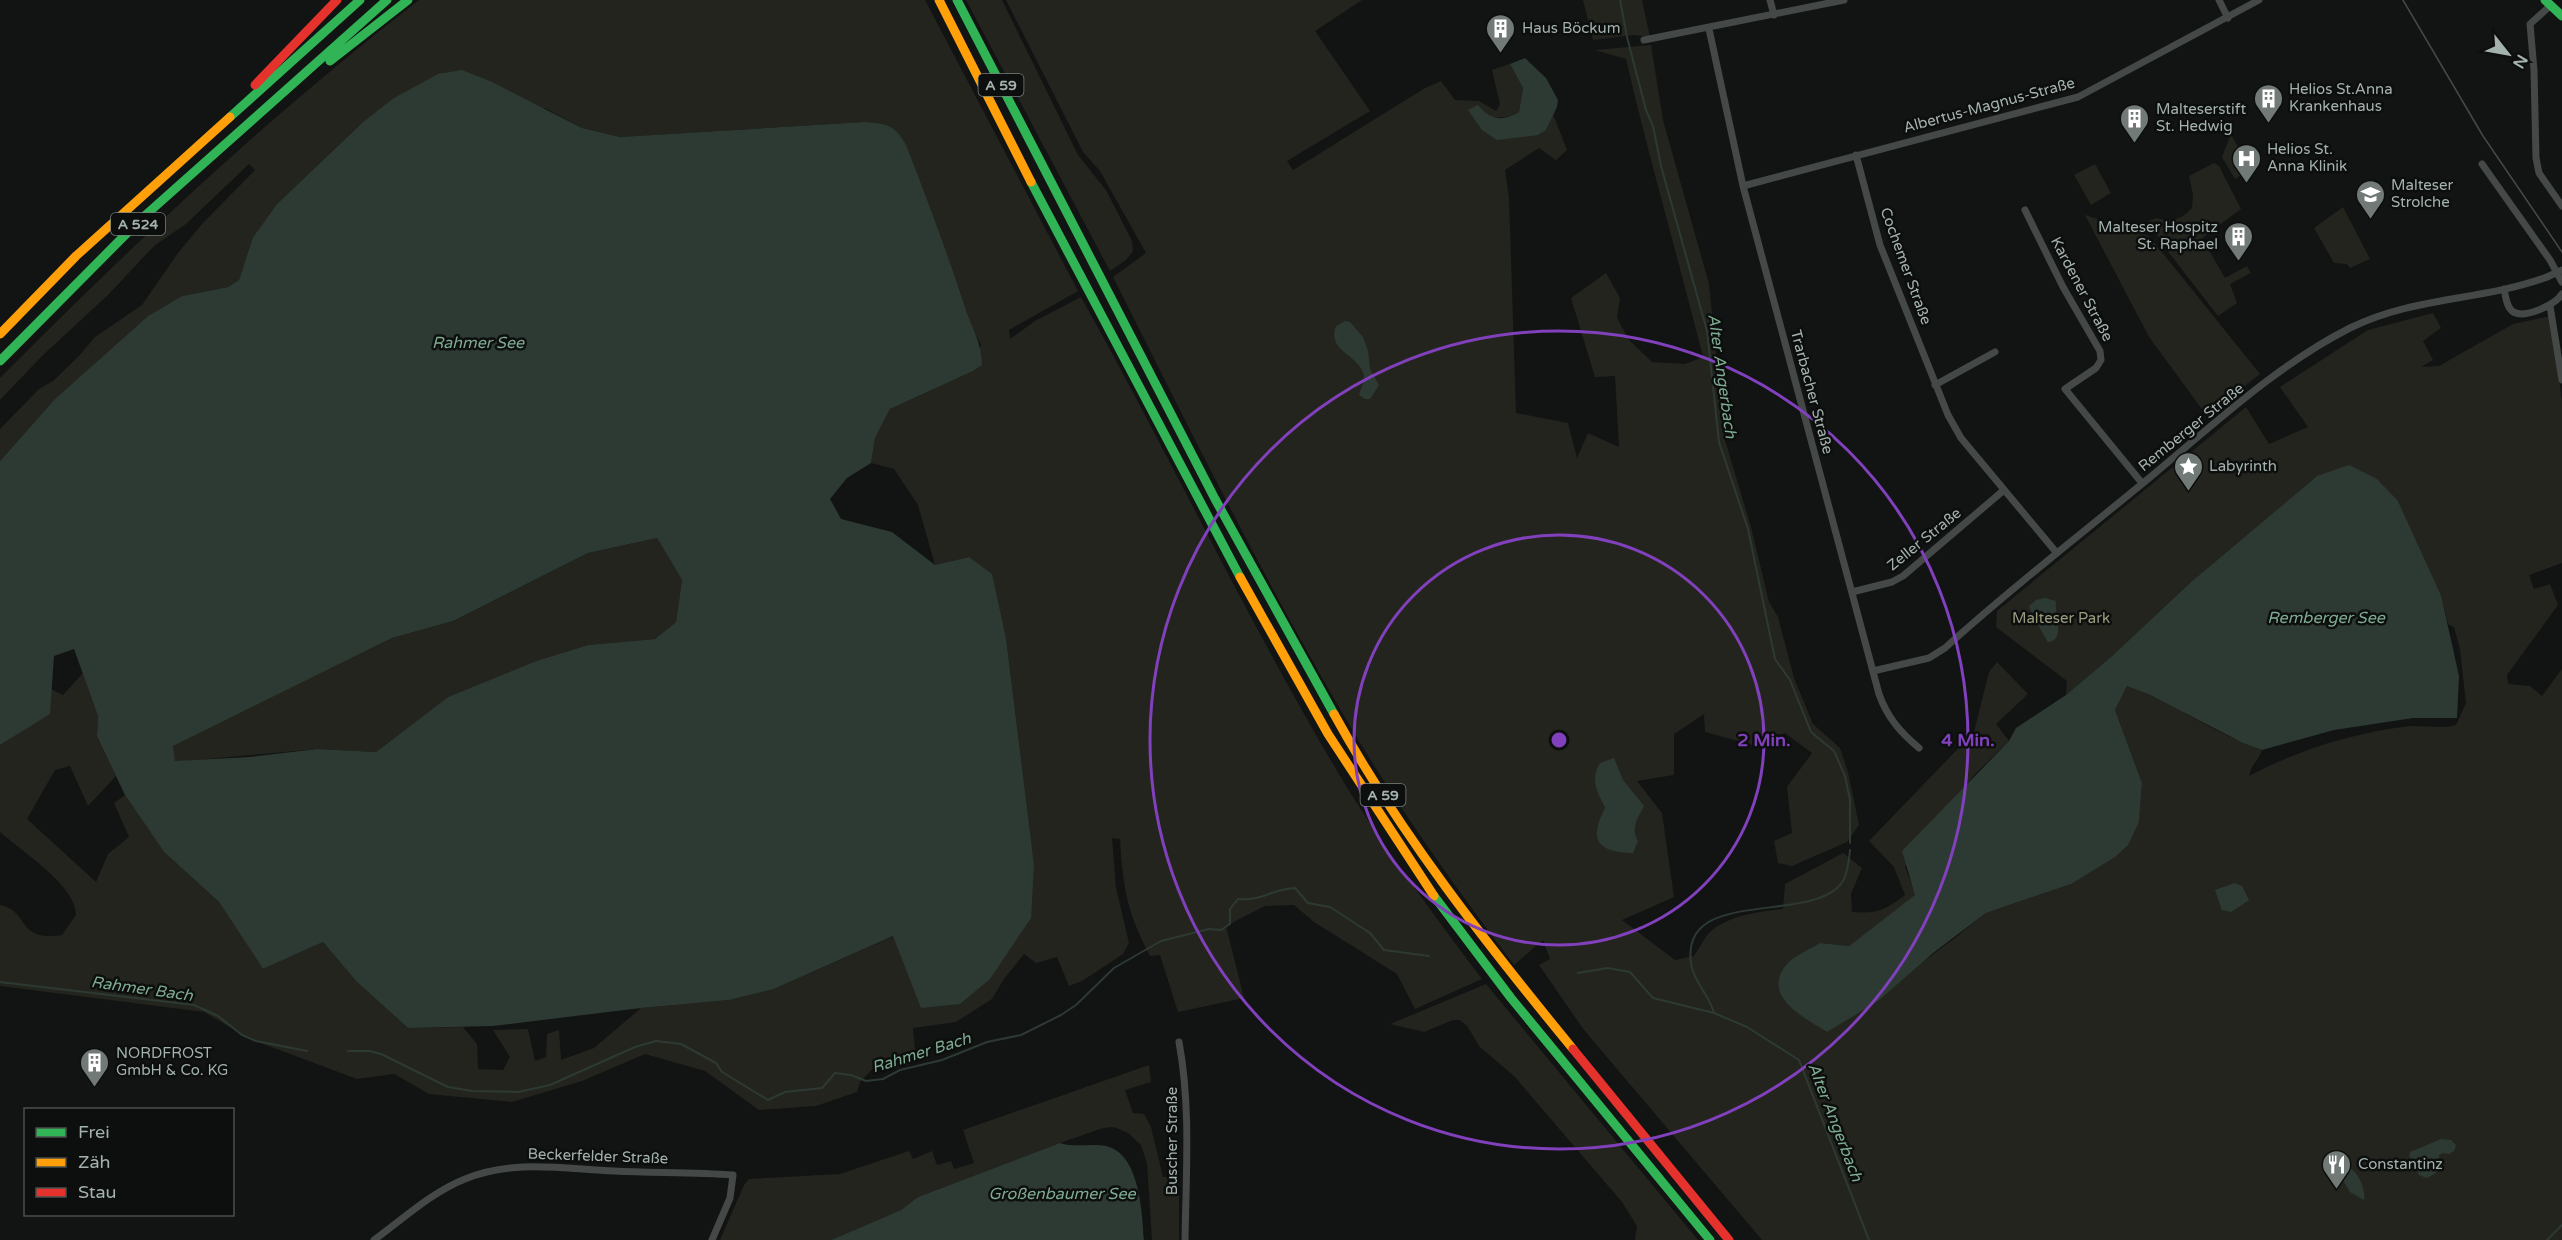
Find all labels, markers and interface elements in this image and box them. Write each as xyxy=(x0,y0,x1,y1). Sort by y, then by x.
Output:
building icon: Haus Böckum xyxy=(1485,12,1517,54)
place label: Haus Böckum xyxy=(1522,19,1620,37)
north arrow xyxy=(2478,24,2538,84)
text: N xyxy=(2508,51,2532,72)
street label: Albertus-Magnus-Straße xyxy=(1901,73,2077,137)
road number: A 59 xyxy=(978,74,1024,96)
place label: Helios St.Anna Krankenhaus xyxy=(2289,80,2393,115)
building icon: Helios St.Anna Krankenhaus xyxy=(2252,82,2284,124)
place label: Malteserstift St. Hedwig xyxy=(2156,100,2246,135)
building icon: Malteserstift St. Hedwig xyxy=(2119,102,2151,144)
place label: Helios St. Anna Klinik xyxy=(2267,140,2347,175)
hospital icon: Helios St. Anna Klinik xyxy=(2230,142,2262,184)
place label: Malteser Strolche xyxy=(2391,176,2453,211)
school or university icon: Malteser Strolche xyxy=(2354,178,2386,220)
street label: Cochemer Straße xyxy=(1876,205,1936,327)
road number: A 524 xyxy=(111,213,165,235)
place label: Malteser Hospitz St. Raphael xyxy=(2098,218,2218,253)
building icon: Malteser Hospitz St. Raphael xyxy=(2223,220,2255,262)
street label: Kardener Straße xyxy=(2047,234,2117,344)
water label: Alter Angerbach xyxy=(1703,313,1741,441)
street label: Trarbacher Straße xyxy=(1787,328,1837,456)
water label: Rahmer See xyxy=(432,333,525,353)
street label: Remberger Straße xyxy=(2135,379,2247,475)
place icon: Labyrinth xyxy=(2172,450,2204,492)
place label: Labyrinth xyxy=(2209,457,2277,475)
street label: Zeller Straße xyxy=(1883,504,1965,574)
water label: Remberger See xyxy=(2267,608,2386,628)
park label: Malteser Park xyxy=(2012,609,2110,627)
text: 2 Min. xyxy=(1737,729,1791,751)
text: 4 Min. xyxy=(1941,729,1995,751)
centre of rings xyxy=(1549,730,1569,750)
road number: A 59 xyxy=(1360,784,1406,806)
water label: Rahmer Bach xyxy=(90,972,195,1006)
water label: Rahmer Bach xyxy=(869,1028,974,1078)
place label: NORDFROST GmbH & Co. KG xyxy=(116,1044,228,1079)
building icon: NORDFROST GmbH & Co. KG xyxy=(79,1046,111,1088)
water label: Alter Angerbach xyxy=(1803,1060,1867,1186)
street label: Buscher Straße xyxy=(1163,1087,1181,1195)
legend xyxy=(24,1108,234,1216)
text: Frei xyxy=(78,1121,110,1143)
street label: Beckerfelder Straße xyxy=(527,1145,669,1167)
restaurant icon: Constantinz xyxy=(2321,1148,2353,1190)
text: Zäh xyxy=(78,1151,111,1173)
place label: Constantinz xyxy=(2358,1155,2443,1173)
text: Stau xyxy=(78,1181,117,1203)
water label: Großenbaumer See xyxy=(988,1184,1136,1204)

